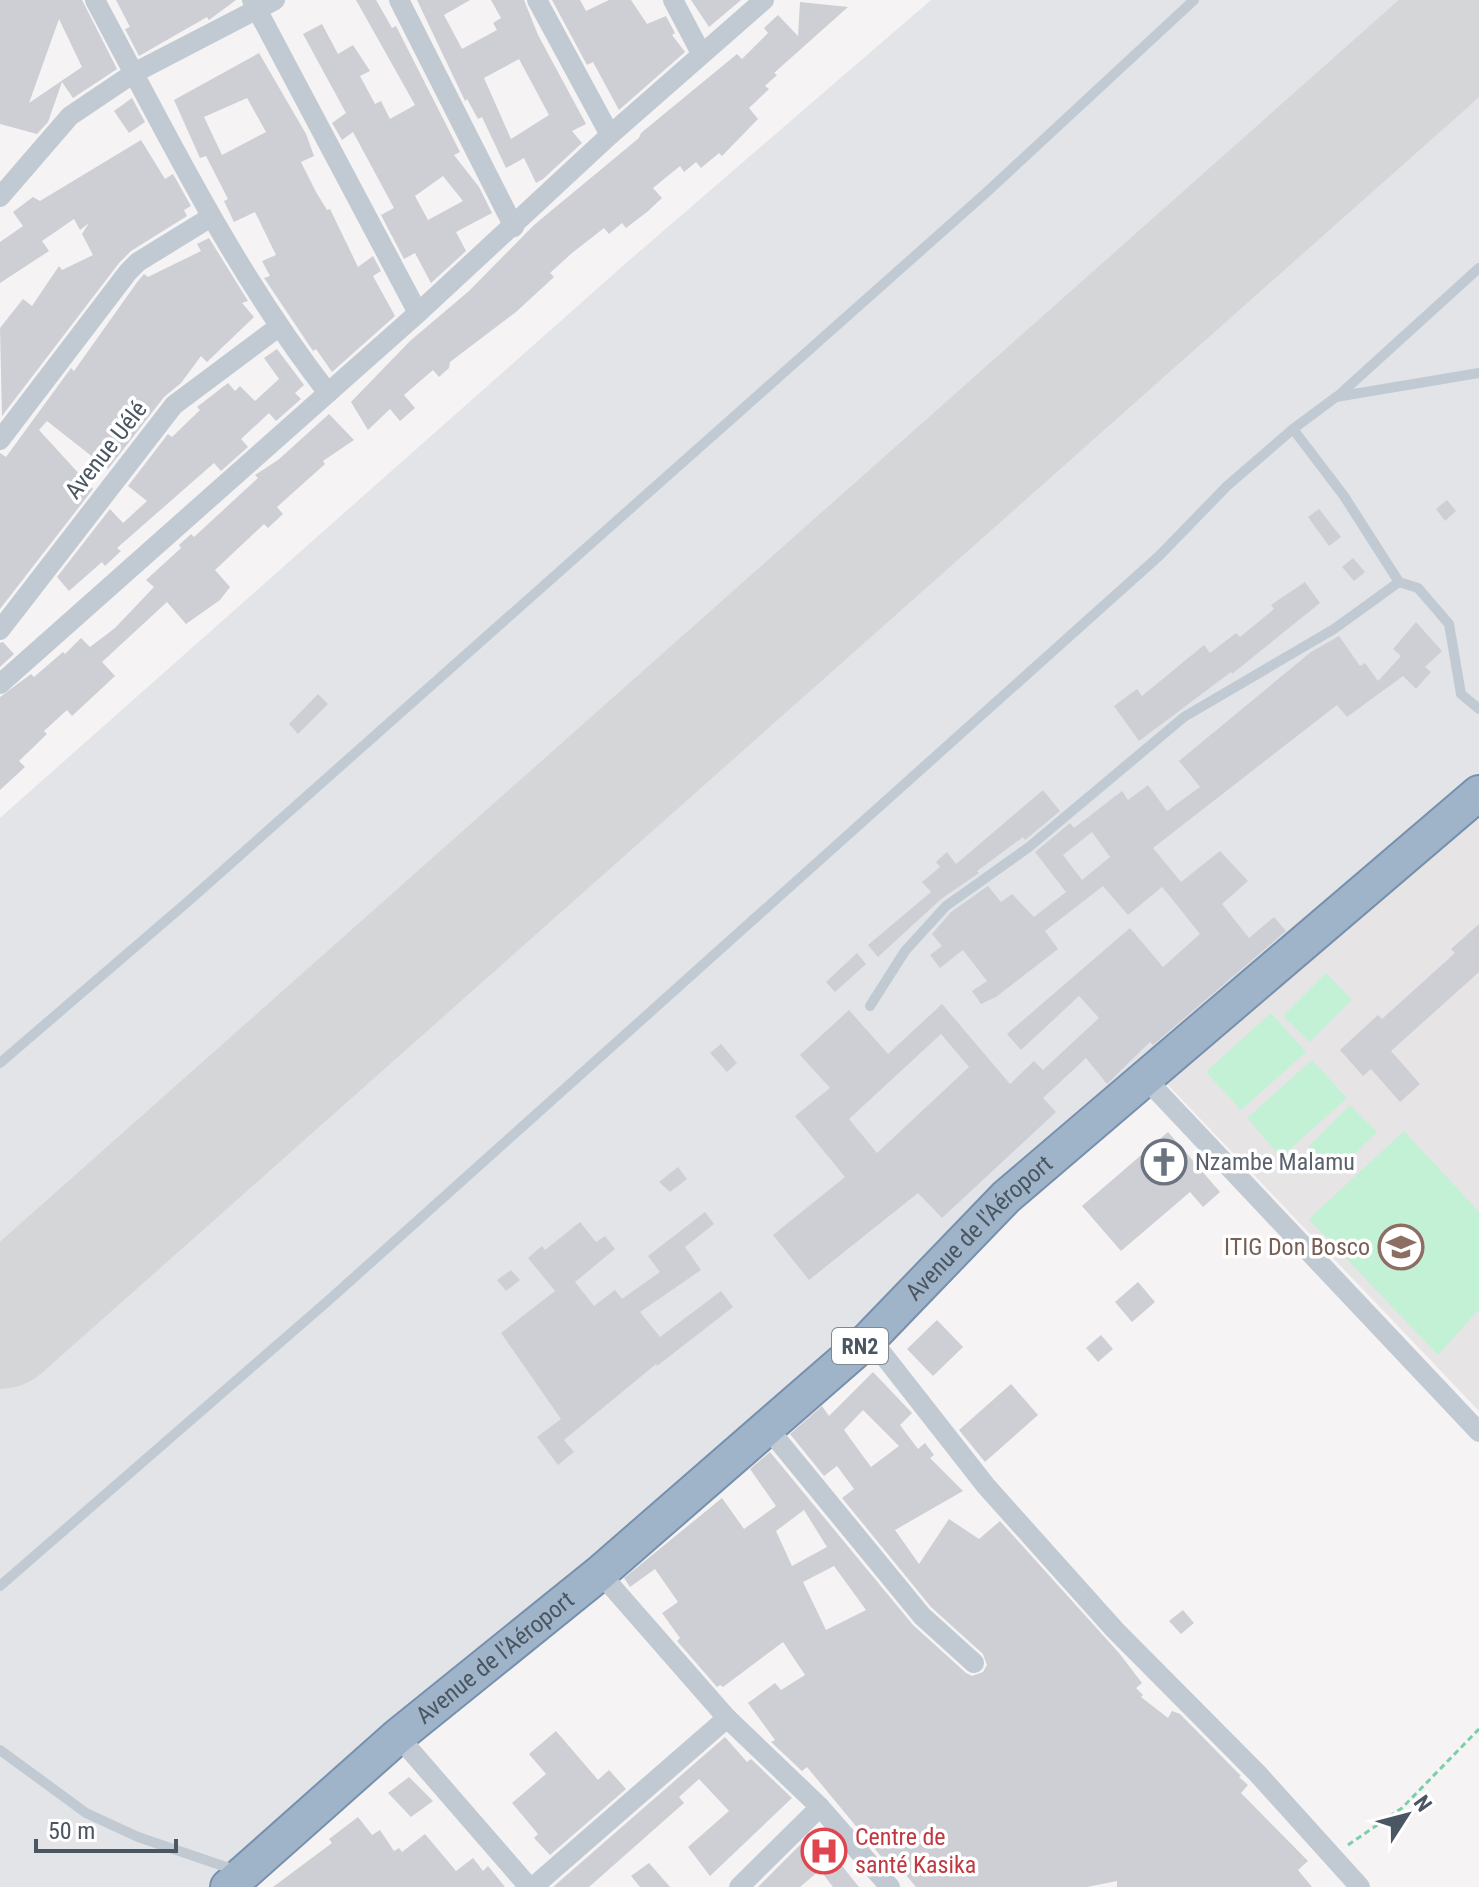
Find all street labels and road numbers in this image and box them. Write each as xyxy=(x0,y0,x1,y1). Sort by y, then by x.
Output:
street label: Avenue Uélé xyxy=(59,396,153,504)
street label: Avenue de l'Aéroport xyxy=(900,1150,1058,1306)
road number: RN2 xyxy=(832,1328,888,1364)
street label: Avenue de l'Aéroport xyxy=(410,1586,580,1730)

